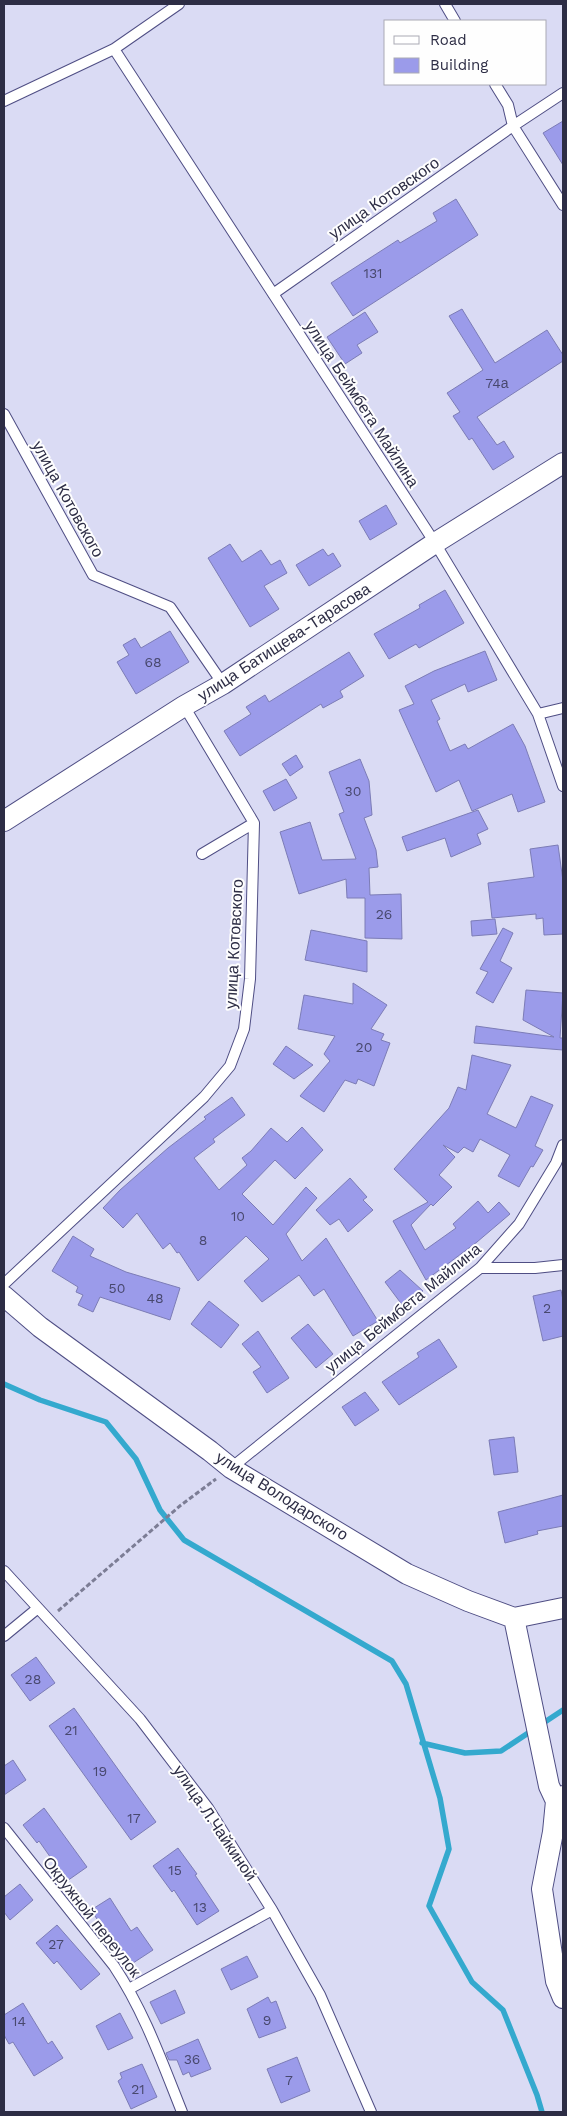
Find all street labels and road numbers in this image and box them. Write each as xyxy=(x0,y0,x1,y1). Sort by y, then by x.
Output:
street label: улица Котовского xyxy=(325,153,443,243)
street label: улица Беймбета Майлина xyxy=(301,317,423,491)
street label: улица Котовского xyxy=(28,437,108,561)
street label: улица Батищева-Тарасова xyxy=(194,579,374,705)
street label: улица Котовского xyxy=(221,878,247,1009)
street label: улица Беймбета Майлина xyxy=(321,1239,485,1377)
street label: улица Володарского xyxy=(212,1448,352,1544)
street label: улица Л.Чайкиной xyxy=(169,1762,261,1884)
street label: Окружной переулок xyxy=(39,1853,145,1982)

